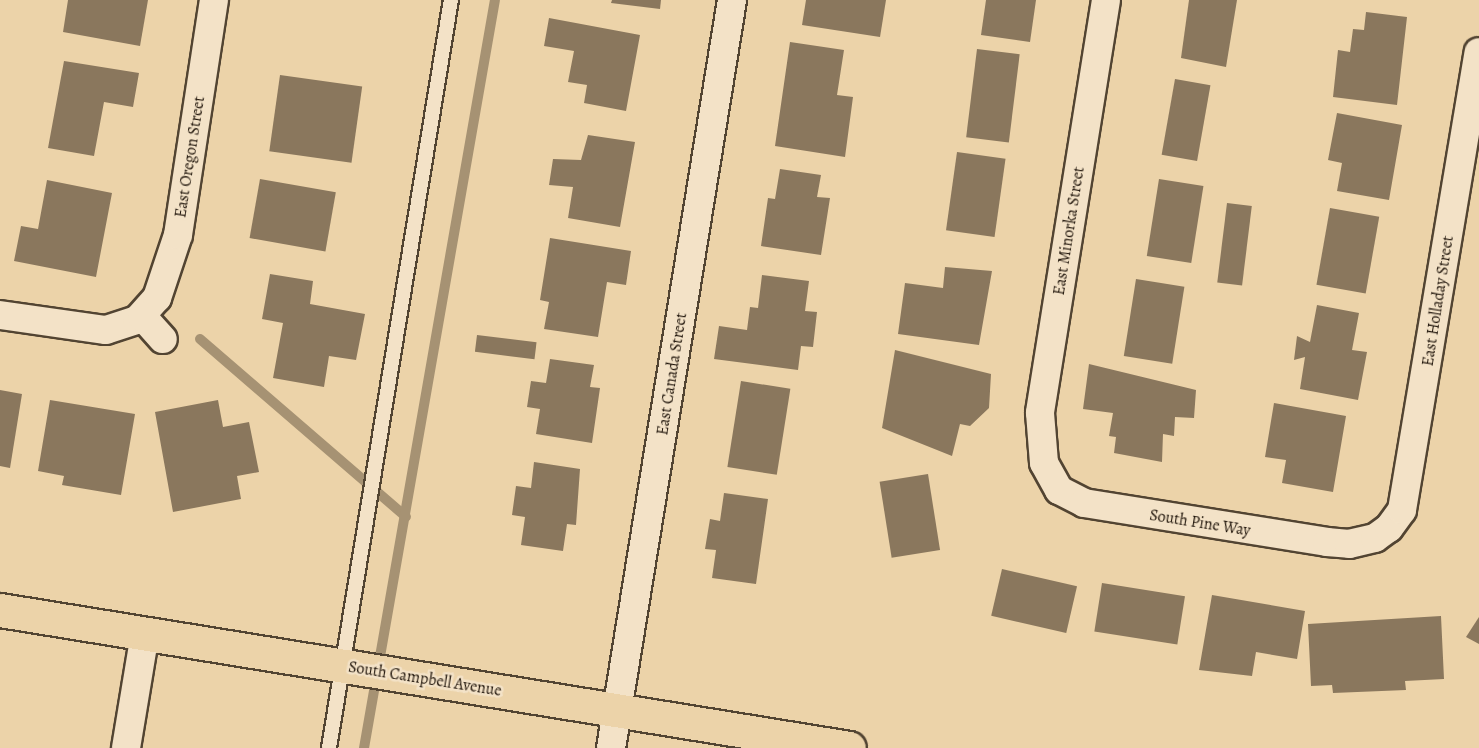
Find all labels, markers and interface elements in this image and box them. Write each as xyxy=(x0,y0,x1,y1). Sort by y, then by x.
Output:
street label: East Oregon Street xyxy=(171,95,209,219)
street label: East Minorka Street xyxy=(1049,165,1089,297)
street label: East Holladay Street xyxy=(1418,234,1458,368)
street label: East Canada Street xyxy=(653,311,691,437)
street label: South Pine Way xyxy=(1148,506,1252,540)
street label: South Campbell Avenue xyxy=(347,657,503,701)

